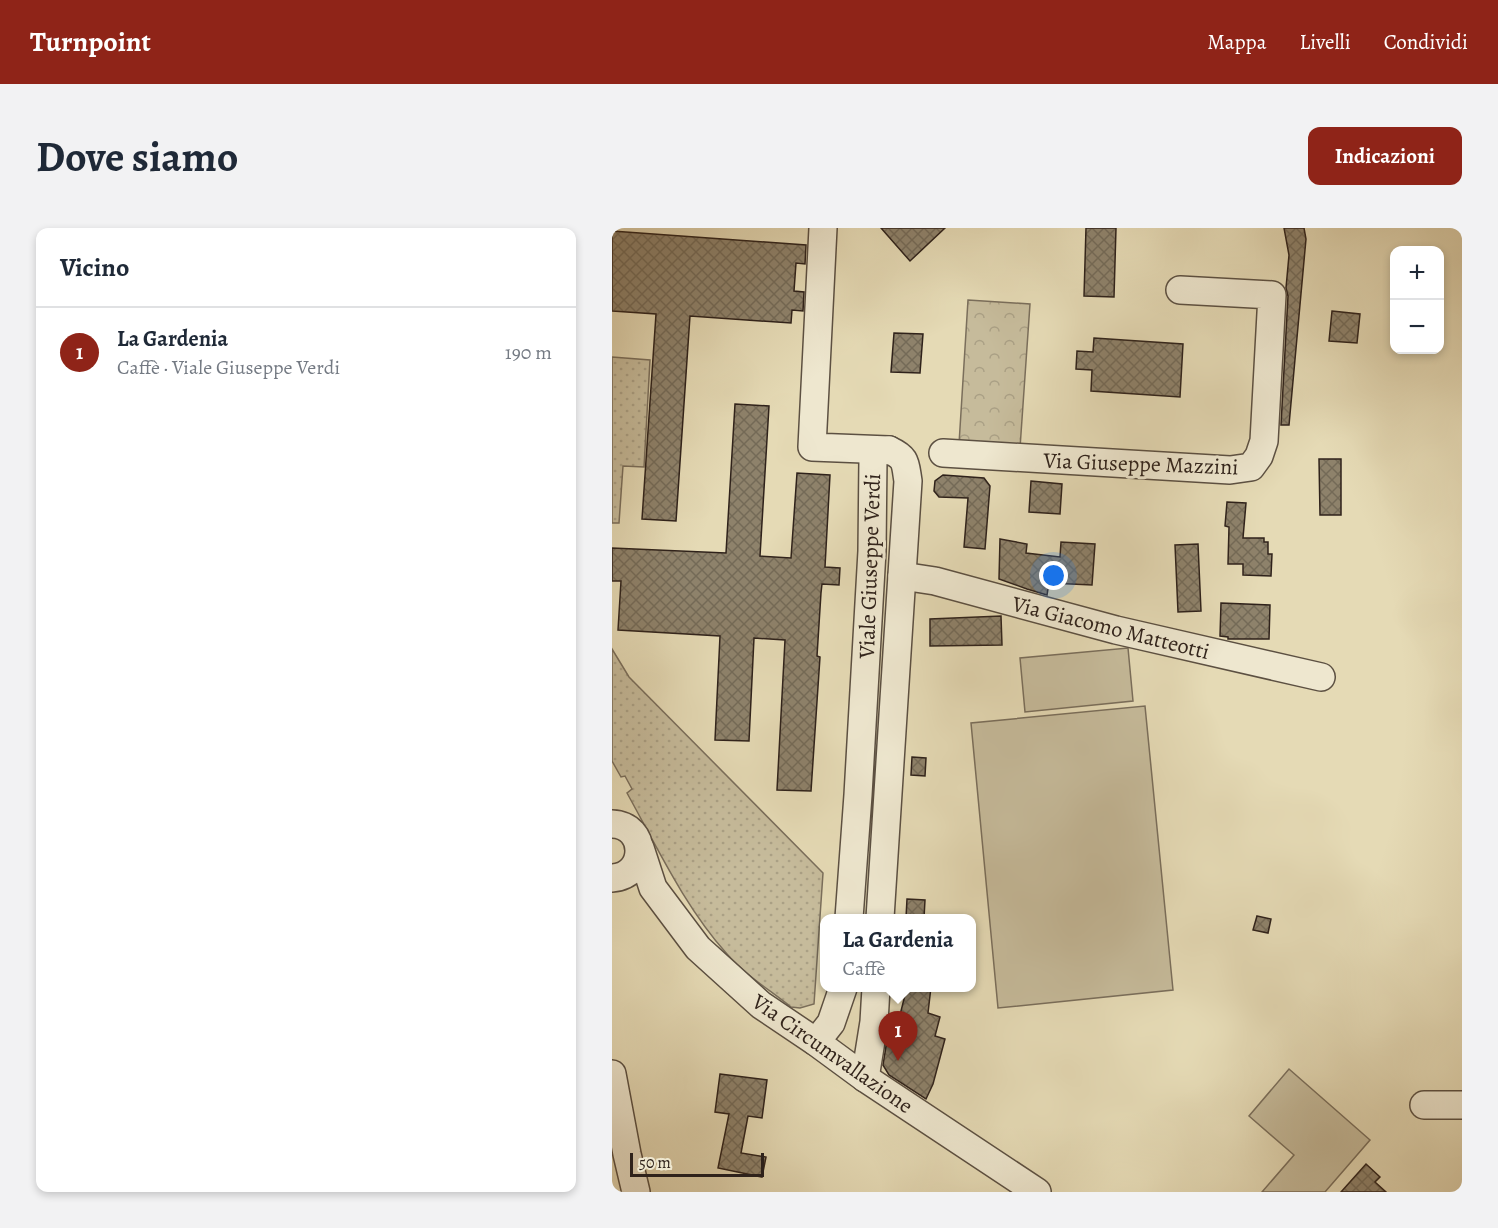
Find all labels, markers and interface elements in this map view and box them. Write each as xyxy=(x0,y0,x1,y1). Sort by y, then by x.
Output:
text: Turnpoint xyxy=(30,23,151,61)
text: Mappa xyxy=(1207,28,1266,56)
text: Livelli xyxy=(1299,28,1351,56)
text: Condividi xyxy=(1384,28,1468,56)
button: Indicazioni xyxy=(1308,127,1462,185)
text: Dove siamo xyxy=(36,128,238,185)
map controls xyxy=(1390,246,1444,354)
button: + xyxy=(1390,246,1444,300)
text: Vicino xyxy=(60,250,129,285)
button: − xyxy=(1390,300,1444,354)
text: La Gardenia xyxy=(117,324,228,354)
text: 1 xyxy=(76,339,83,366)
text: 190 m xyxy=(505,339,552,366)
text: Caffè · Viale Giuseppe Verdi xyxy=(117,354,340,381)
street label: Via Giuseppe Mazzini xyxy=(1042,446,1239,482)
street label: Viale Giuseppe Verdi xyxy=(852,473,888,660)
your location xyxy=(1039,561,1068,590)
street label: Via Giacomo Matteotti xyxy=(1008,589,1213,667)
popup xyxy=(820,914,976,992)
text: La Gardenia xyxy=(842,925,954,955)
text: Caffè xyxy=(842,955,885,982)
street label: Via Circumvallazione xyxy=(745,986,919,1121)
pin: 1 xyxy=(878,1012,918,1061)
scale bar xyxy=(630,1150,764,1178)
text: 50 m xyxy=(639,1152,671,1174)

